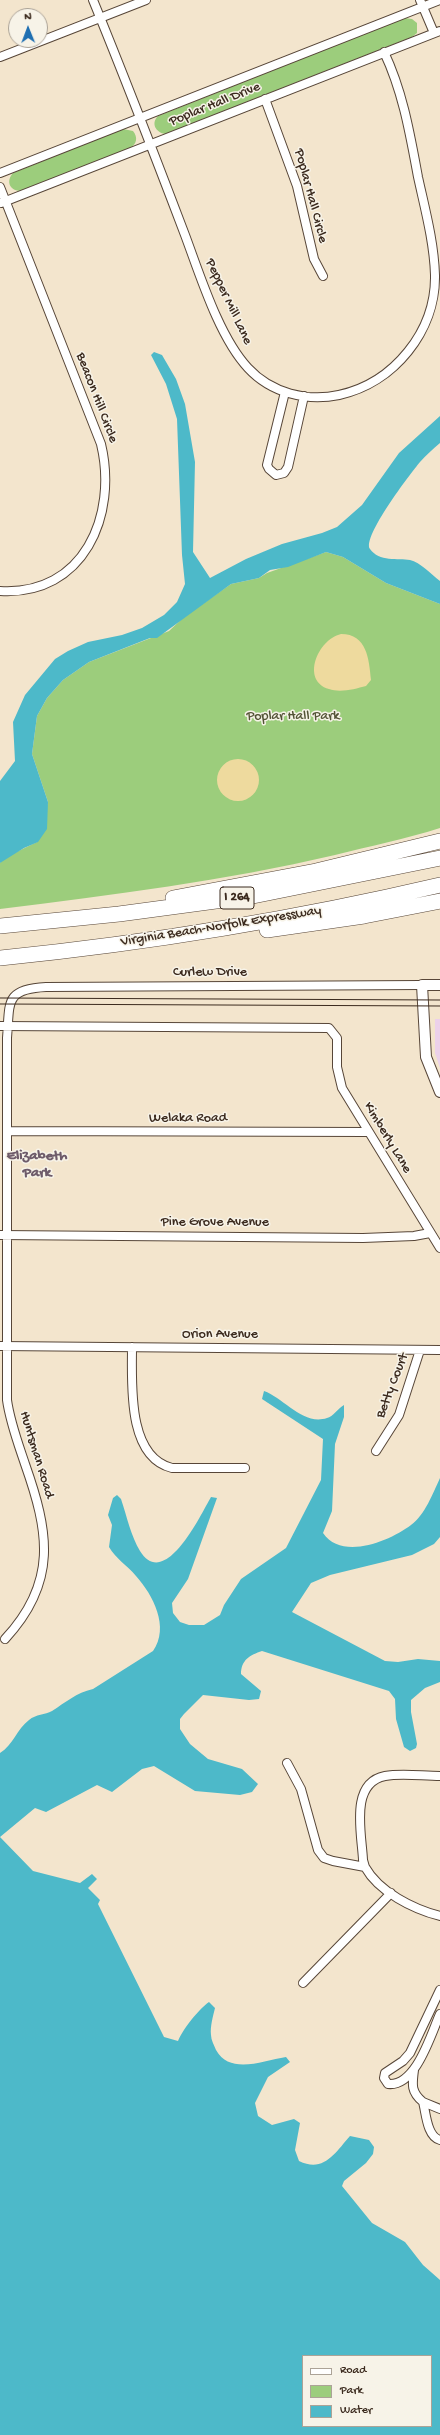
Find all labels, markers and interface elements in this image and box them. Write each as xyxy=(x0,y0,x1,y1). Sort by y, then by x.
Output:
north arrow xyxy=(8,8,48,48)
text: N xyxy=(24,11,32,23)
street label: Poplar Hall Drive xyxy=(167,79,263,131)
street label: Poplar Hall Circle xyxy=(289,147,331,245)
street label: Pepper Mill Lane xyxy=(201,256,255,348)
street label: Beacon Hill Circle xyxy=(71,351,121,445)
park label: Poplar Hall Park xyxy=(247,709,339,725)
road number: I 264 xyxy=(220,887,254,909)
street label: Virginia Beach-Norfolk Expressway xyxy=(119,903,323,951)
street label: Curlew Drive xyxy=(173,965,247,981)
street label: Kimberly Lane xyxy=(359,1099,415,1177)
street label: Welaka Road xyxy=(149,1111,227,1127)
district label: Elizabeth Park xyxy=(7,1148,67,1183)
street label: Pine Grove Avenue xyxy=(161,1215,269,1231)
street label: Orion Avenue xyxy=(182,1327,258,1343)
street label: Betty Court xyxy=(373,1351,413,1421)
street label: Huntsman Road xyxy=(15,1409,57,1501)
legend xyxy=(302,2355,432,2427)
text: Road xyxy=(340,2364,366,2378)
text: Park xyxy=(340,2384,363,2398)
text: Water xyxy=(340,2404,372,2418)

